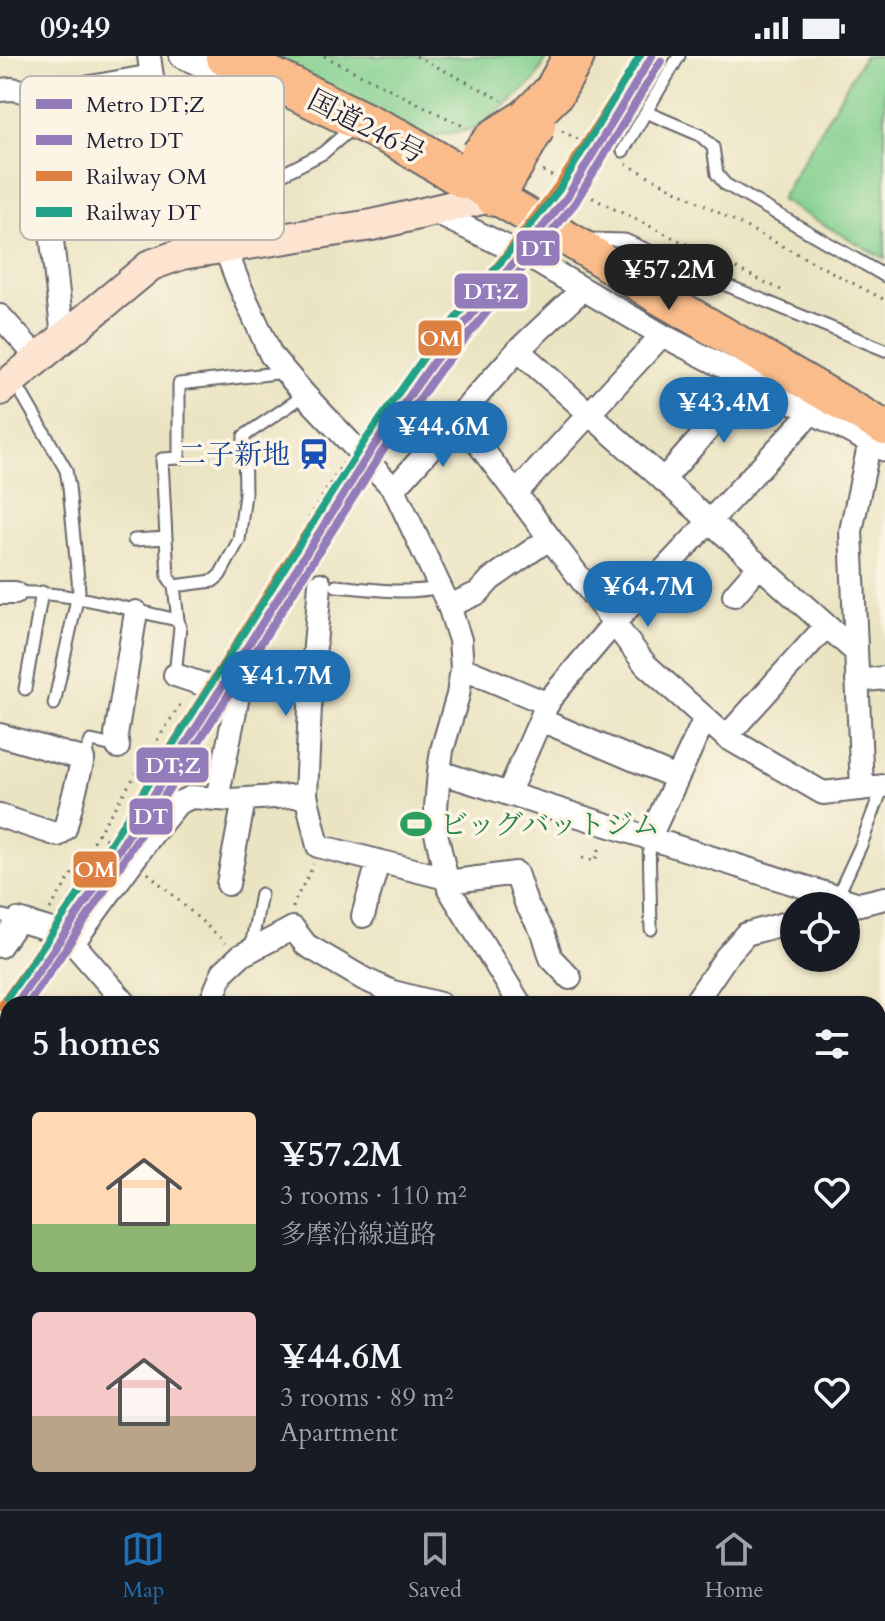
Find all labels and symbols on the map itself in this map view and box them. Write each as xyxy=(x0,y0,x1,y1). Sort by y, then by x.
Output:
legend xyxy=(20,76,284,240)
street label: 国道246号 xyxy=(301,81,432,173)
text: Metro DT;Z xyxy=(86,90,205,120)
text: Metro DT xyxy=(86,126,184,156)
text: Railway OM xyxy=(86,162,207,192)
text: Railway DT xyxy=(86,198,201,228)
line badge: DT xyxy=(515,229,561,267)
text: DT xyxy=(521,234,555,264)
pin: ¥57.2M xyxy=(604,244,734,312)
line badge: DT;Z xyxy=(453,272,529,310)
text: DT;Z xyxy=(463,277,519,307)
line badge: OM xyxy=(417,319,463,357)
text: OM xyxy=(420,324,460,354)
pin: ¥43.4M xyxy=(659,377,789,445)
pin: ¥44.6M xyxy=(378,401,508,469)
place label: 二子新地 xyxy=(178,436,290,474)
station icon: 二子新地 xyxy=(297,437,331,471)
pin: ¥64.7M xyxy=(583,561,713,629)
pin: ¥41.7M xyxy=(221,650,351,718)
line badge: DT;Z xyxy=(135,746,210,784)
text: DT;Z xyxy=(145,751,201,781)
line badge: DT xyxy=(128,797,174,836)
text: DT xyxy=(134,802,168,832)
place label: ビッグバットジム xyxy=(440,806,660,844)
sports icon: ビッグバットジム xyxy=(399,807,433,841)
line badge: OM xyxy=(72,850,118,889)
text: OM xyxy=(75,855,115,885)

